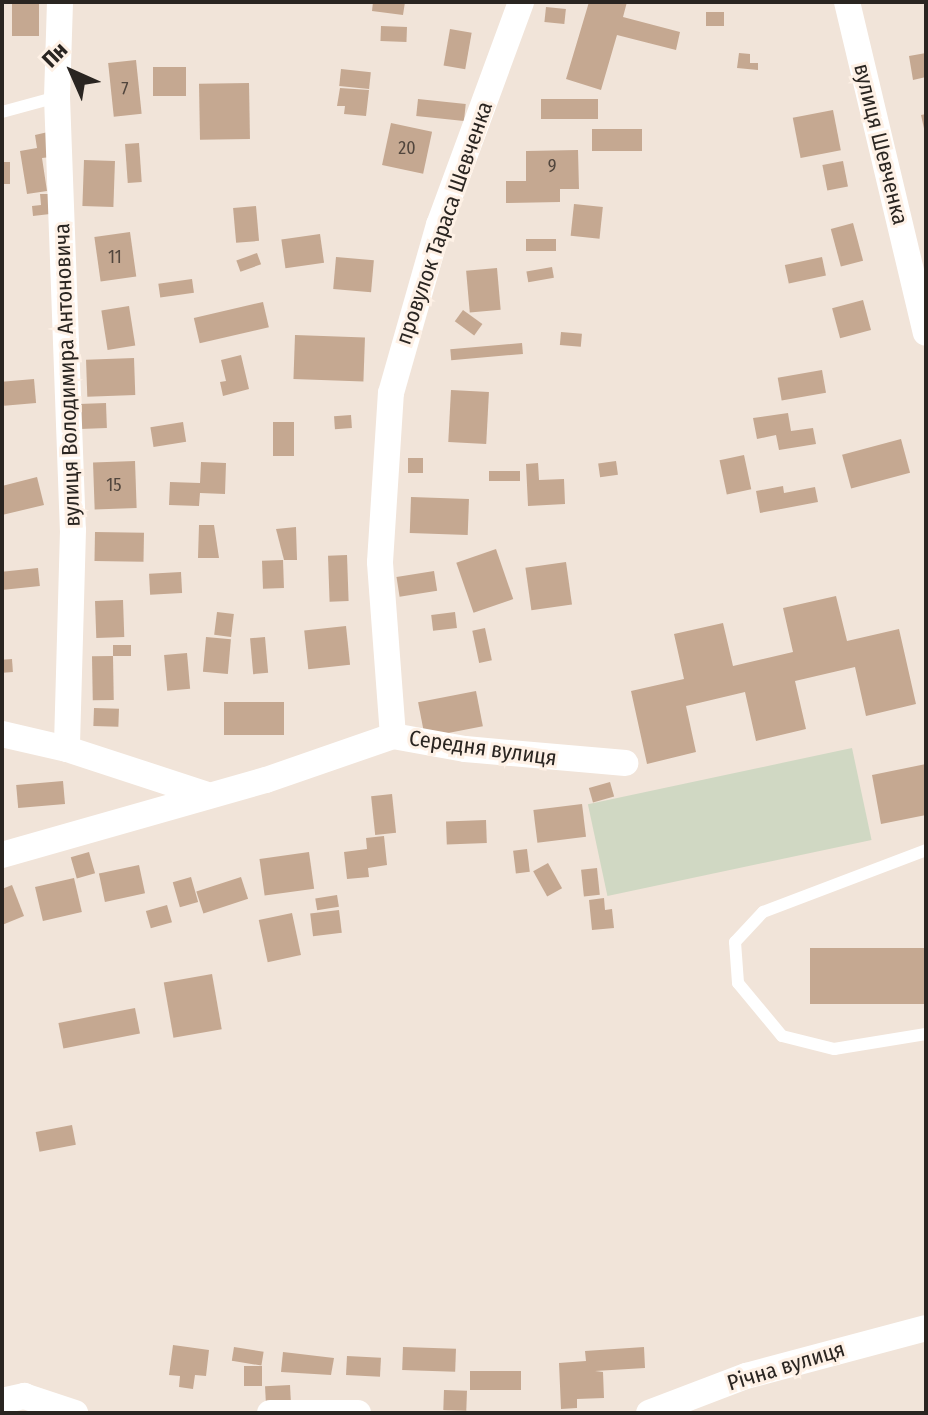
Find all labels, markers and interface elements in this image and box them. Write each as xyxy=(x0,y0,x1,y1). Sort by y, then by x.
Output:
north arrow xyxy=(32,32,112,112)
text: Пн xyxy=(36,36,73,73)
street label: вулиця Шевченка xyxy=(848,61,914,227)
house number: 7 xyxy=(121,78,129,100)
street label: провулок Тараса Шевченка xyxy=(390,98,498,348)
house number: 20 xyxy=(398,137,416,159)
house number: 9 xyxy=(548,155,556,177)
street label: вулиця Володимира Антоновича xyxy=(49,223,85,527)
house number: 11 xyxy=(108,246,122,268)
house number: 15 xyxy=(106,474,122,496)
street label: Середня вулиця xyxy=(407,725,559,771)
street label: Річна вулиця xyxy=(724,1336,848,1396)

